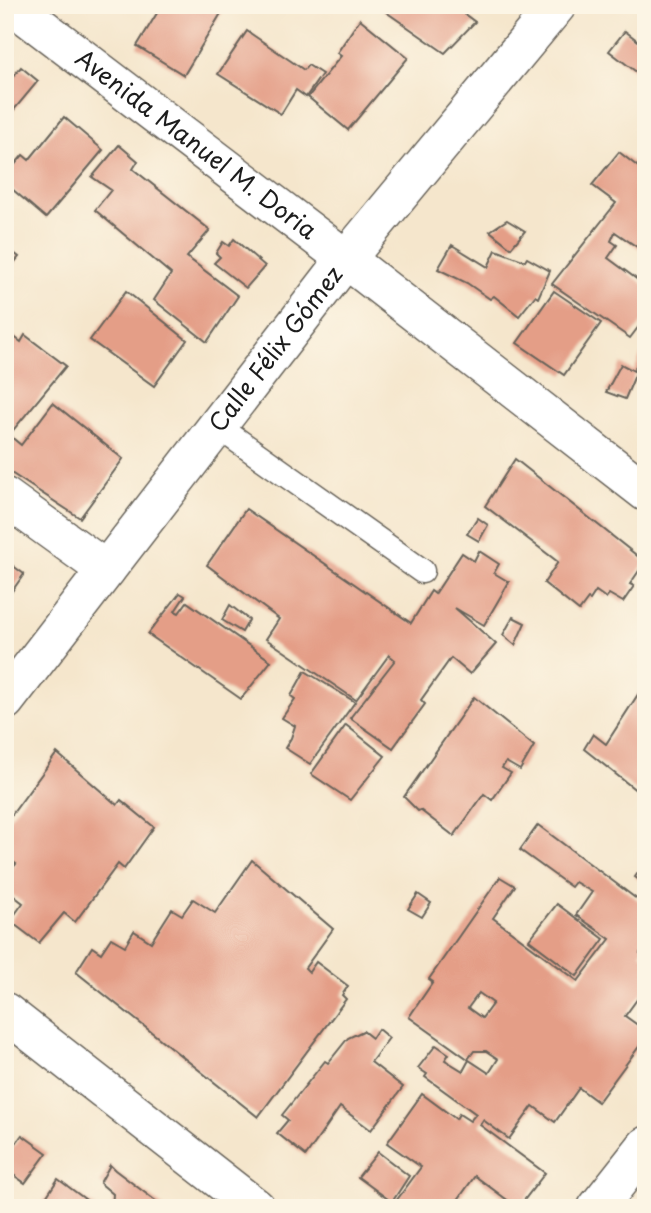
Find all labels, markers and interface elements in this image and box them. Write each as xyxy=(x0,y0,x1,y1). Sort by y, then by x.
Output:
street label: Avenida Manuel M. Doria xyxy=(69,40,326,247)
street label: Calle Félix Gómez xyxy=(199,258,350,439)

